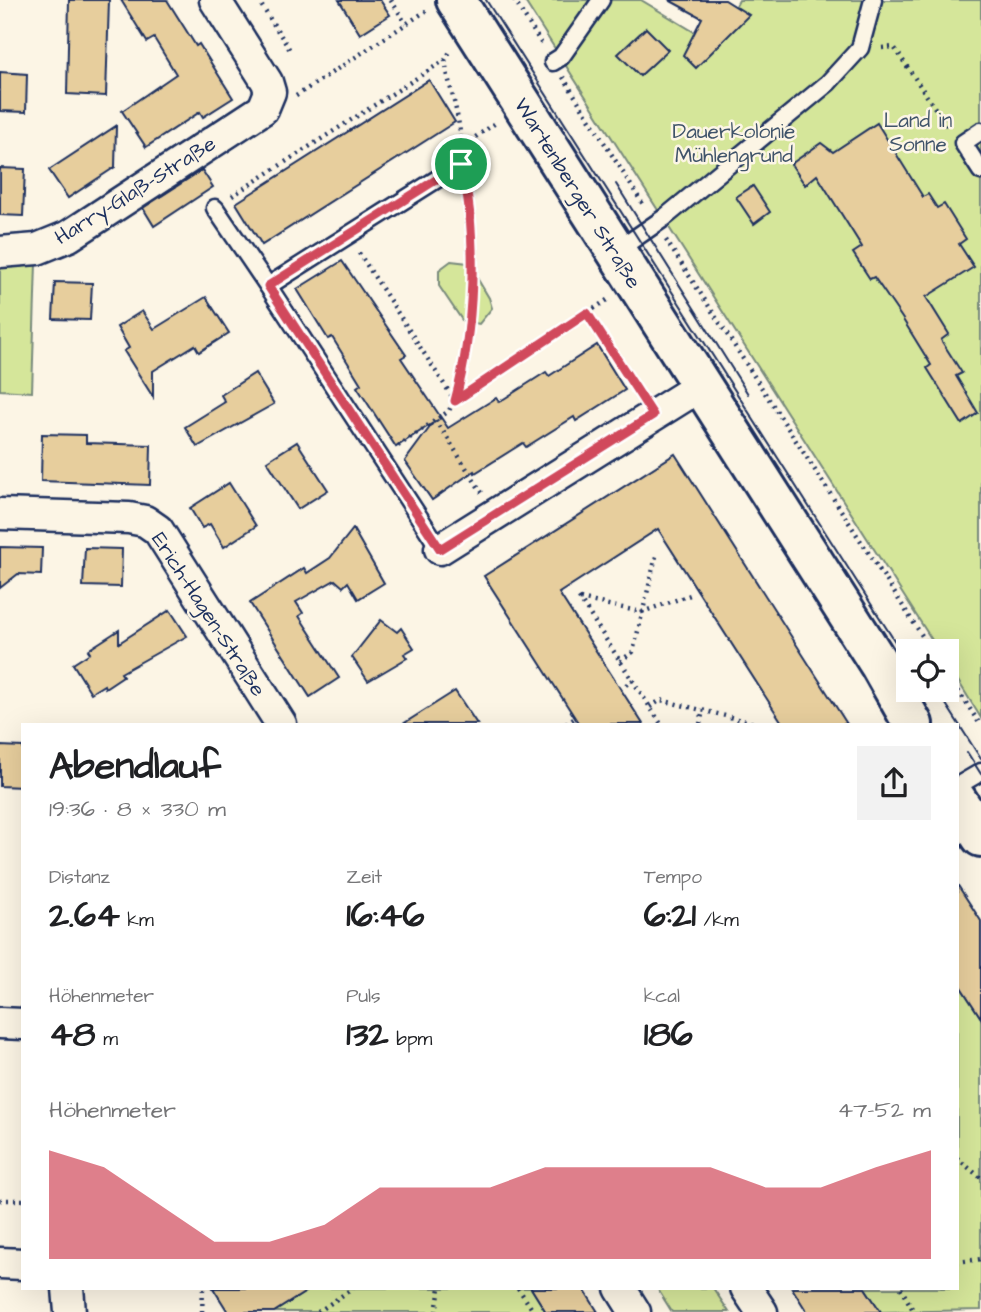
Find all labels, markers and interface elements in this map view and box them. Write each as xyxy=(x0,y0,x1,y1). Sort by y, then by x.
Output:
street label: Wartenberger Straße xyxy=(505,92,648,295)
park label: Land in Sonne xyxy=(884,106,952,159)
park label: Dauerkolonie Mühlengrund xyxy=(673,117,795,172)
street label: Harry-Glaß-Straße xyxy=(49,129,223,253)
pin xyxy=(431,134,491,194)
icon: arrive xyxy=(442,145,480,183)
street label: Erich-Hagen-Straße xyxy=(143,526,273,703)
map controls xyxy=(896,639,959,702)
button: locate xyxy=(896,639,959,702)
text: Abendlauf xyxy=(49,741,221,793)
button: share xyxy=(857,746,931,820)
text: 19:36 · 8 × 330 m xyxy=(49,793,226,825)
text: Distanz xyxy=(49,864,110,891)
text: Zeit xyxy=(346,864,382,891)
text: Tempo xyxy=(644,864,702,891)
text: 2.64 xyxy=(49,891,120,940)
text: 16:46 xyxy=(346,891,424,940)
text: 6:21 xyxy=(644,891,696,940)
text: km xyxy=(120,907,154,934)
text: /km xyxy=(696,907,739,934)
text: Höhenmeter xyxy=(49,983,154,1010)
text: Puls xyxy=(346,983,381,1010)
text: kcal xyxy=(644,983,680,1010)
text: 48 xyxy=(49,1010,96,1059)
text: 132 xyxy=(346,1010,389,1059)
text: 186 xyxy=(644,1010,693,1059)
text: m xyxy=(96,1026,118,1053)
text: bpm xyxy=(389,1026,432,1053)
text: Höhenmeter xyxy=(49,1094,176,1126)
text: 47–52 m xyxy=(837,1094,931,1126)

